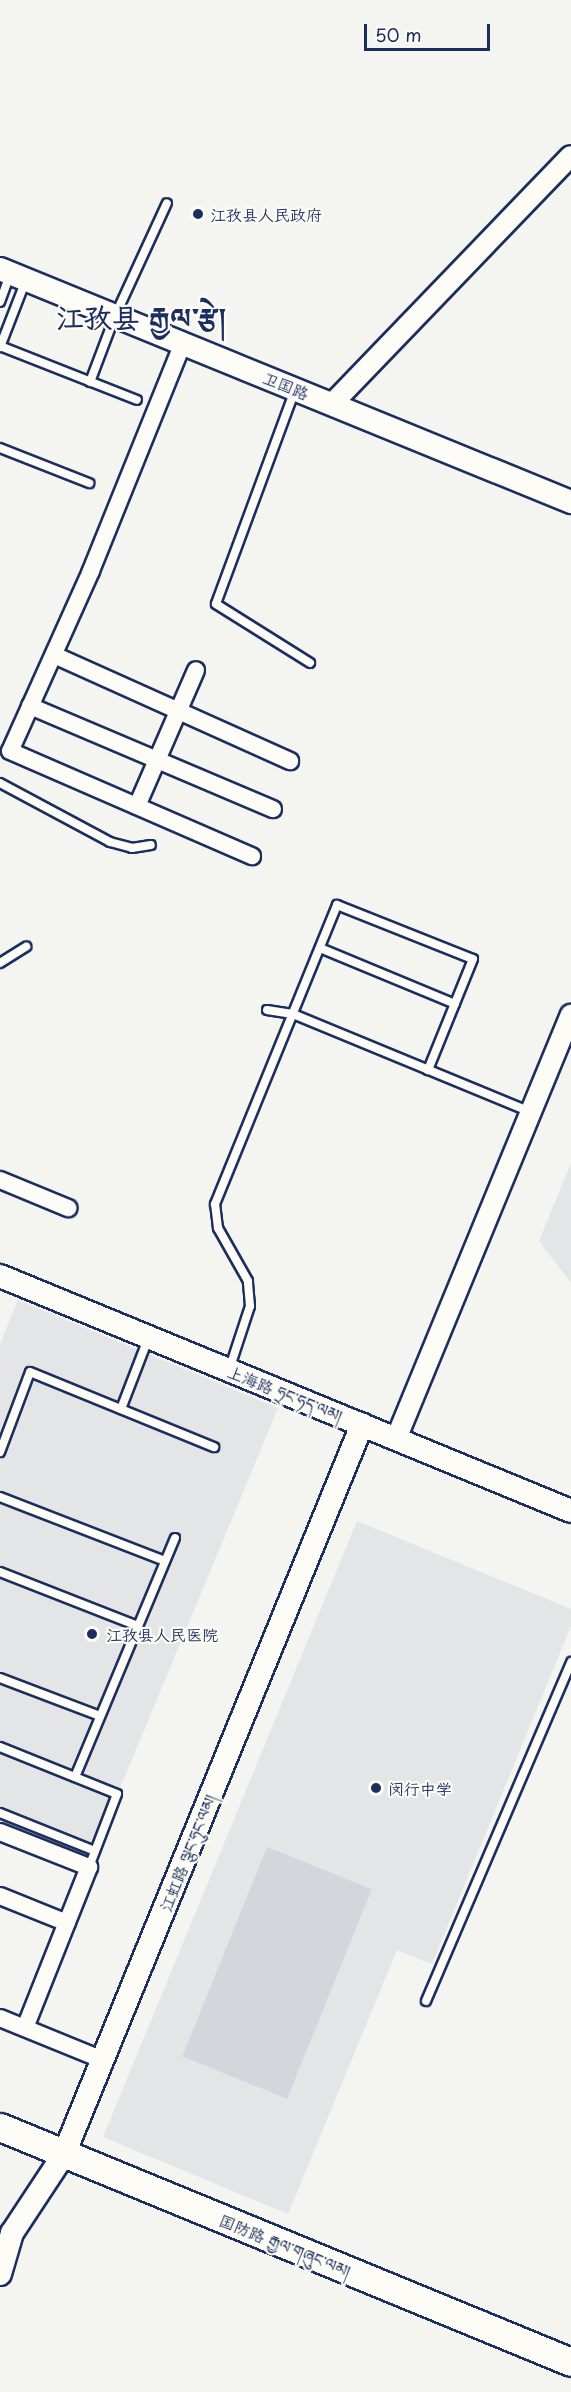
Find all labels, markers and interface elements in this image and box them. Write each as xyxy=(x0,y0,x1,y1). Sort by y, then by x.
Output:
scale bar xyxy=(367,12,493,50)
text: 50 m xyxy=(375,21,422,48)
place label: 江孜县人民政府 xyxy=(210,204,322,224)
marker: 江孜县人民政府 xyxy=(191,207,205,221)
district label: 江孜县 རྒྱལ་རྩེ། xyxy=(56,300,226,334)
street label: 卫国路 xyxy=(260,367,312,403)
street label: 上海路 ཧྲང་ཧད་ལམ། xyxy=(225,1361,345,1425)
place label: 江孜县人民医院 xyxy=(106,1624,218,1644)
marker: 江孜县人民医院 xyxy=(83,1625,101,1643)
place label: 闵行中学 xyxy=(388,1778,452,1798)
marker: 闵行中学 xyxy=(369,1781,383,1795)
street label: 江虹路 ལྕང་ཧུང་ལམ། xyxy=(155,1792,219,1914)
street label: 国防路 རྒྱལ་གཞུང་ལམ། xyxy=(217,2210,353,2280)

